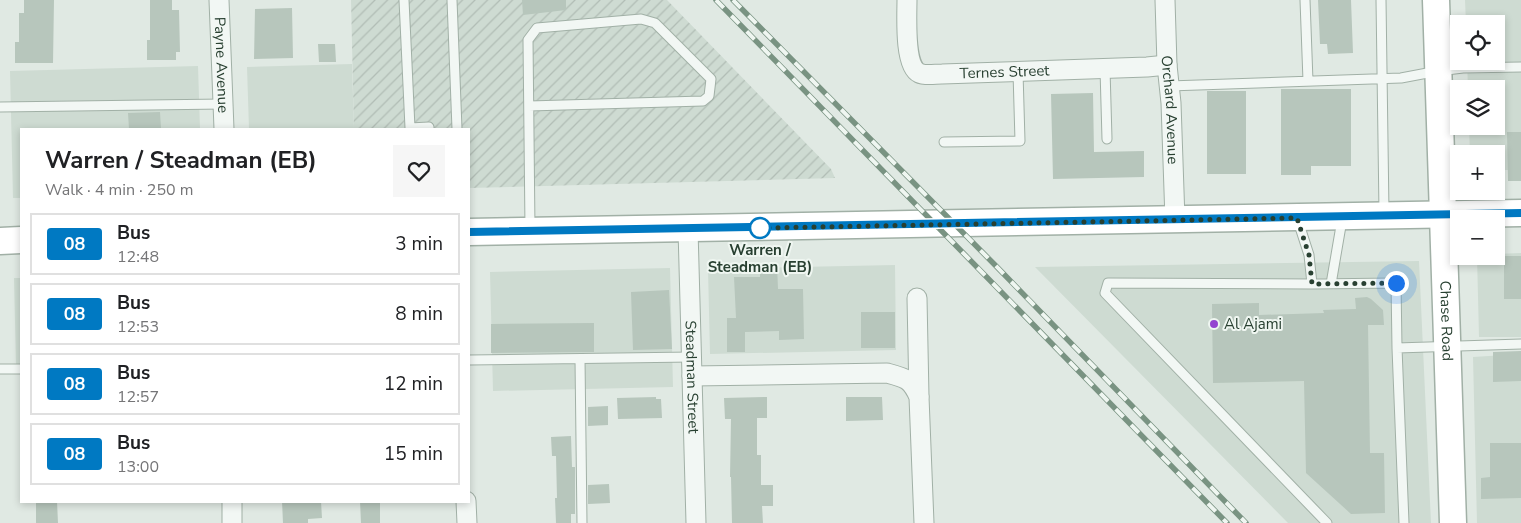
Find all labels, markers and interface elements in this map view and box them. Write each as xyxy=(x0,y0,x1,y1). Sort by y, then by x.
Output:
map controls xyxy=(1450,15,1505,265)
button: locate xyxy=(1450,15,1505,70)
street label: Payne Avenue xyxy=(210,16,233,113)
street label: Orchard Avenue xyxy=(1157,55,1183,165)
street label: Ternes Street xyxy=(959,60,1051,83)
button: layers xyxy=(1450,80,1505,135)
text: Warren / Steadman (EB) xyxy=(45,144,317,176)
button: heart xyxy=(393,145,445,197)
button: + xyxy=(1450,145,1505,200)
text: Walk · 4 min · 250 m xyxy=(45,179,193,201)
button: − xyxy=(1450,210,1505,265)
marker: Warren / Steadman (EB) xyxy=(749,217,771,239)
text: Bus xyxy=(117,220,150,246)
text: 3 min xyxy=(395,231,443,257)
text: 08 xyxy=(64,232,85,256)
place label: Warren / Steadman (EB) xyxy=(708,240,812,277)
text: 12:48 xyxy=(117,246,159,268)
your location xyxy=(1384,271,1409,296)
street label: Chase Road xyxy=(1435,280,1458,361)
text: Bus xyxy=(117,290,150,316)
text: 8 min xyxy=(395,301,443,327)
text: 08 xyxy=(64,302,85,326)
place label: Al Ajami xyxy=(1224,314,1282,334)
text: 12:53 xyxy=(117,316,159,338)
marker: Al Ajami xyxy=(1208,318,1220,330)
street label: Steadman Street xyxy=(680,320,704,435)
text: Bus xyxy=(117,360,150,386)
text: 12 min xyxy=(384,371,443,397)
text: 08 xyxy=(64,372,85,396)
text: 12:57 xyxy=(117,386,159,408)
text: Bus xyxy=(117,430,150,456)
text: 15 min xyxy=(384,441,443,467)
text: 08 xyxy=(64,442,85,466)
text: 13:00 xyxy=(117,456,159,478)

